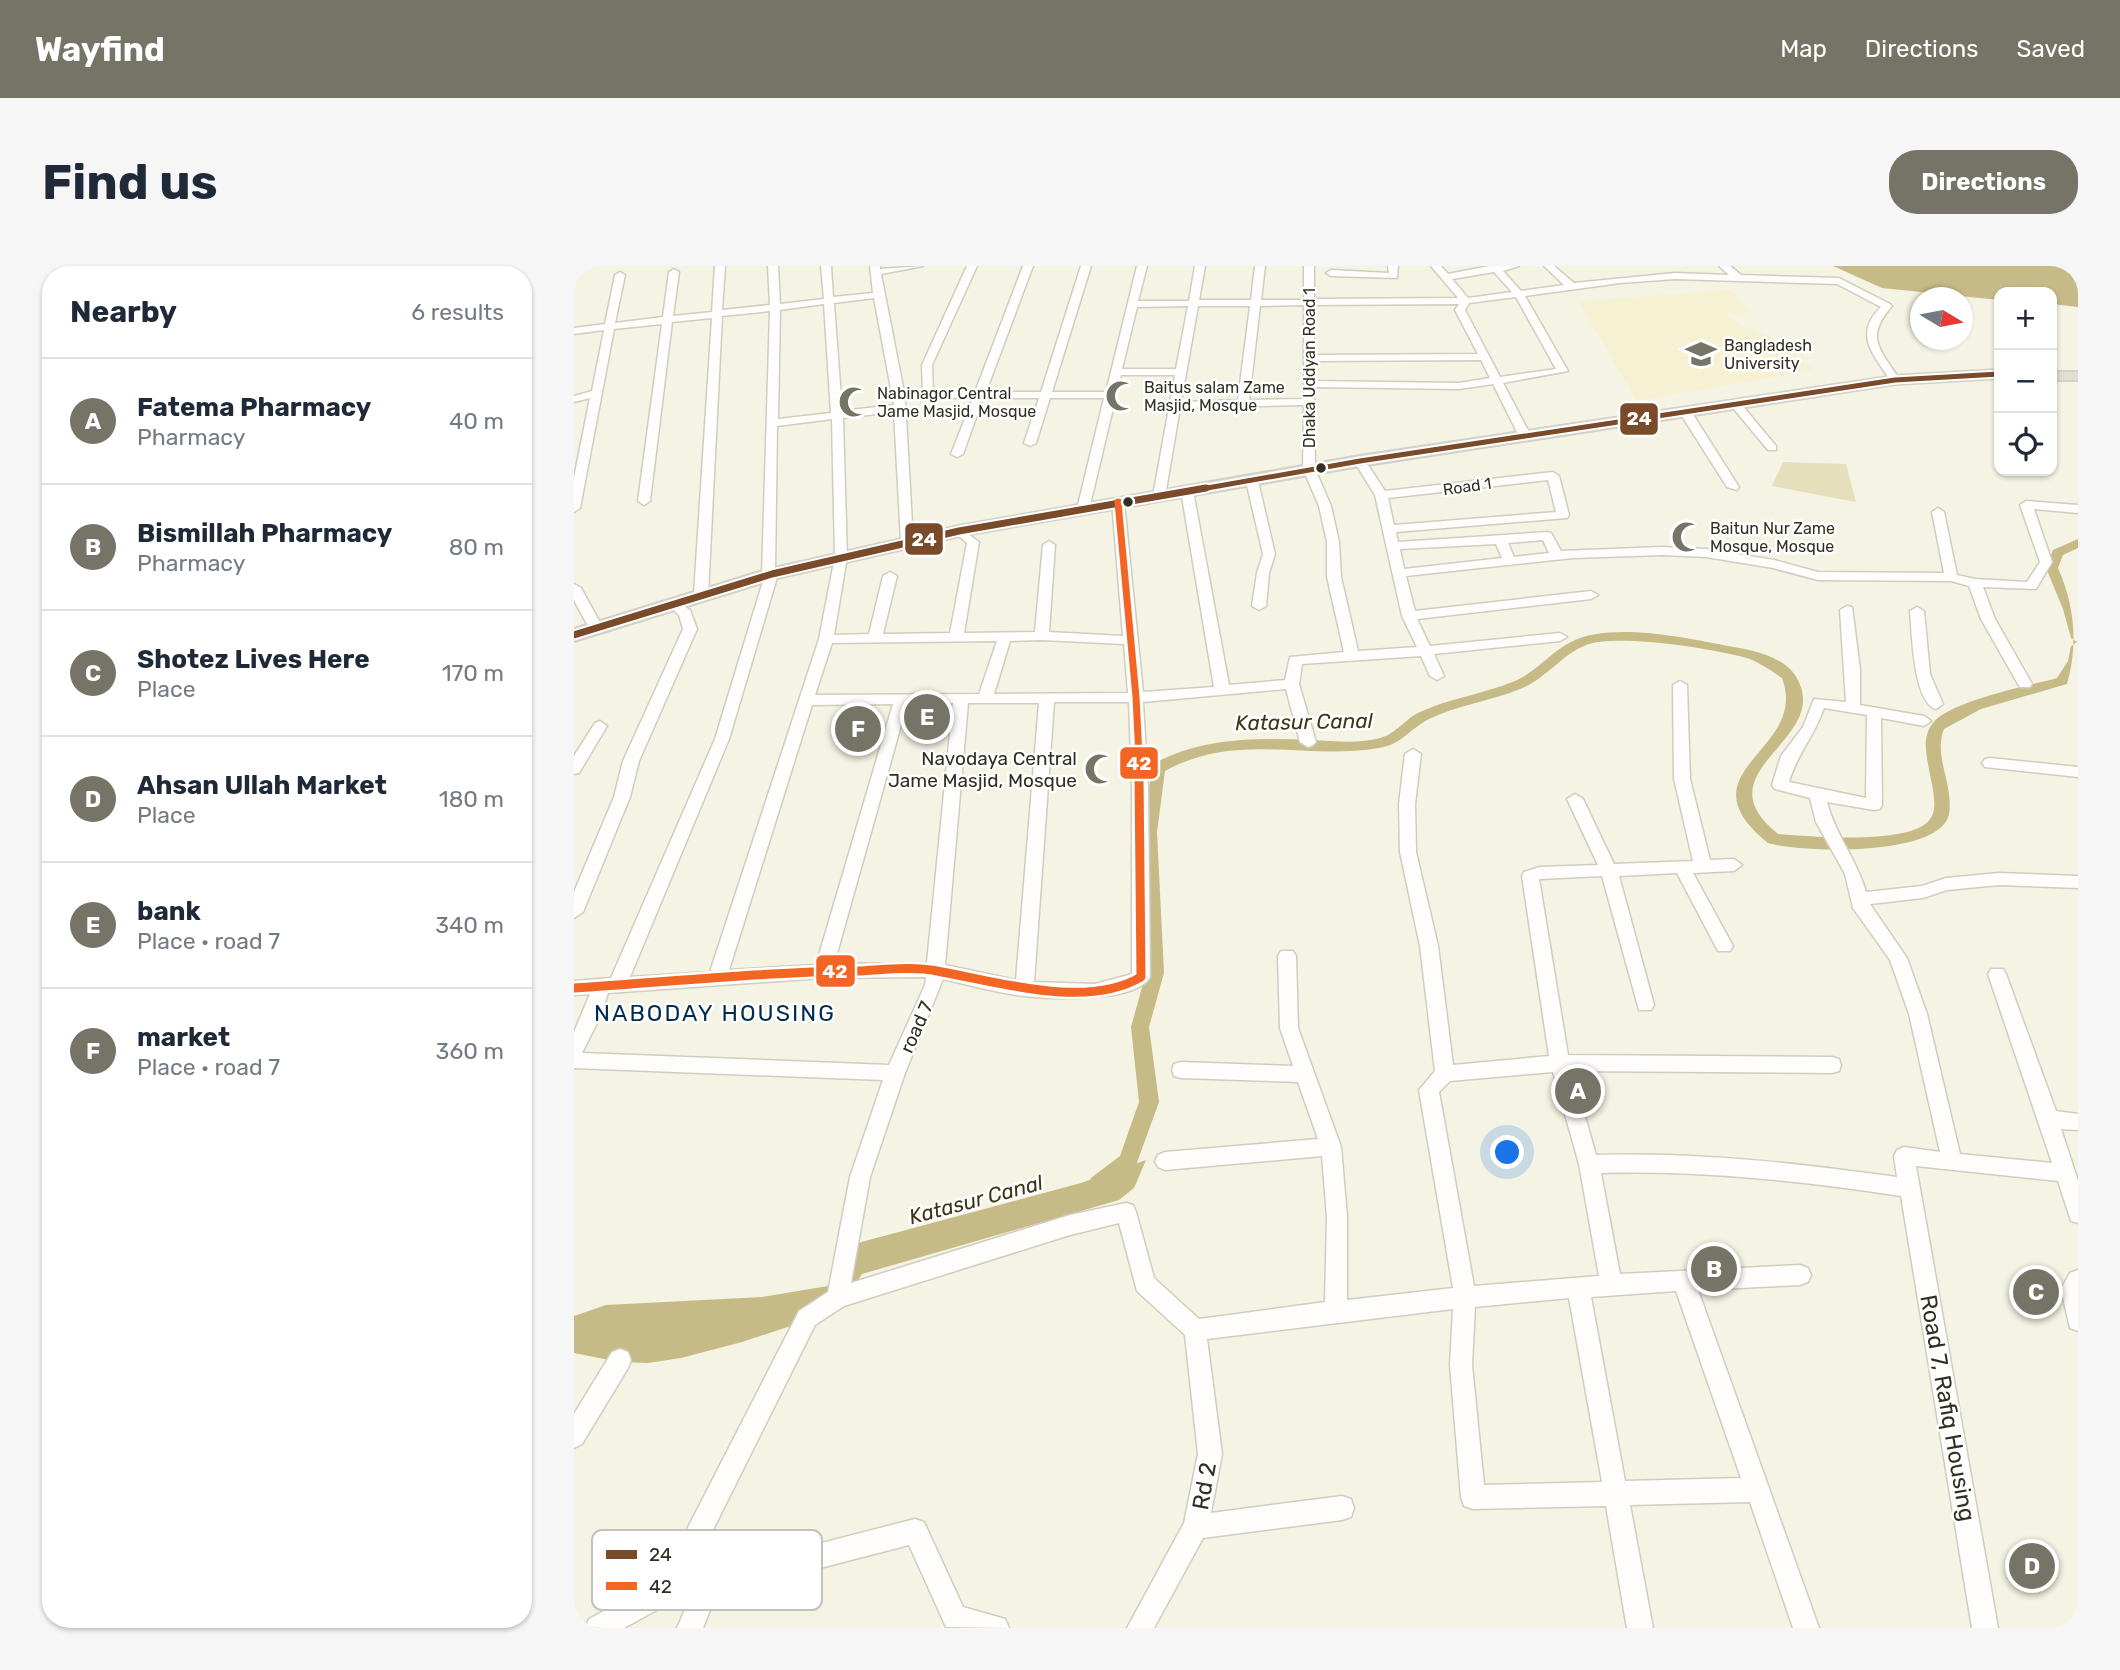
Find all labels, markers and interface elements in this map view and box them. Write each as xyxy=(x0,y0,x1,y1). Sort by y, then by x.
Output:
text: Wayfind xyxy=(35,30,165,69)
text: Map xyxy=(1780,35,1827,63)
text: Directions xyxy=(1865,35,1978,63)
text: Saved xyxy=(2016,35,2085,63)
button: Directions xyxy=(1889,150,2078,214)
text: Find us xyxy=(42,153,218,211)
north arrow xyxy=(1910,287,1973,350)
map controls xyxy=(1994,287,2057,476)
button: + xyxy=(1994,287,2057,350)
street label: Dhaka Uddyan Road 1 xyxy=(1300,288,1319,448)
text: Nearby xyxy=(70,294,177,330)
text: 6 results xyxy=(411,298,504,326)
place label: Bangladesh University xyxy=(1724,336,1812,373)
school or university icon: Bangladesh University xyxy=(1684,337,1718,371)
button: − xyxy=(1994,350,2057,413)
place label: Baitus salam Zame Masjid, Mosque xyxy=(1144,378,1285,415)
mosque icon: Baitus salam Zame Masjid, Mosque xyxy=(1104,379,1138,413)
place label: Nabinagor Central Jame Masjid, Mosque xyxy=(877,384,1036,421)
mosque icon: Nabinagor Central Jame Masjid, Mosque xyxy=(837,385,871,419)
text: Fatema Pharmacy xyxy=(137,392,371,423)
line badge: 24 xyxy=(1619,402,1659,436)
text: A xyxy=(85,407,101,435)
text: 40 m xyxy=(449,407,504,435)
text: 24 xyxy=(1626,407,1652,430)
button: locate xyxy=(1994,413,2057,476)
text: Pharmacy xyxy=(137,423,245,451)
unlabelled marker xyxy=(1314,461,1328,475)
street label: Road 1 xyxy=(1442,474,1492,499)
unlabelled marker xyxy=(1121,495,1135,509)
text: Bismillah Pharmacy xyxy=(137,518,392,549)
place label: Baitun Nur Zame Mosque, Mosque xyxy=(1710,519,1835,556)
mosque icon: Baitun Nur Zame Mosque, Mosque xyxy=(1670,520,1704,554)
line badge: 24 xyxy=(904,522,944,556)
text: 24 xyxy=(911,528,937,551)
text: B xyxy=(85,533,101,561)
text: 80 m xyxy=(449,533,504,561)
text: Pharmacy xyxy=(137,549,245,577)
text: Shotez Lives Here xyxy=(137,644,370,675)
text: C xyxy=(85,659,101,687)
text: 170 m xyxy=(442,659,504,687)
text: Place xyxy=(137,675,196,703)
pin: E xyxy=(904,691,950,743)
pin: F xyxy=(835,703,881,755)
water label: Katasur Canal xyxy=(1235,708,1374,735)
line badge: 42 xyxy=(1119,746,1159,780)
place label: Navodaya Central Jame Masjid, Mosque xyxy=(888,747,1077,792)
mosque icon: Navodaya Central Jame Masjid, Mosque xyxy=(1083,752,1117,786)
text: 42 xyxy=(1126,752,1152,775)
text: Ahsan Ullah Market xyxy=(137,770,387,801)
text: D xyxy=(85,785,101,813)
text: 180 m xyxy=(439,785,504,813)
text: Place xyxy=(137,801,196,829)
text: bank xyxy=(137,896,201,927)
text: E xyxy=(86,911,100,939)
text: 340 m xyxy=(435,911,504,939)
text: Place · road 7 xyxy=(137,927,280,955)
line badge: 42 xyxy=(815,954,856,988)
text: 42 xyxy=(822,960,848,983)
street label: road 7 xyxy=(895,998,938,1057)
district label: NABODAY HOUSING xyxy=(594,999,836,1027)
text: market xyxy=(137,1022,230,1053)
text: F xyxy=(86,1037,100,1065)
text: 360 m xyxy=(436,1037,504,1065)
text: Place · road 7 xyxy=(137,1053,280,1081)
pin: A xyxy=(1555,1065,1601,1117)
your location xyxy=(1490,1135,1524,1169)
water label: Katasur Canal xyxy=(906,1169,1046,1229)
pin: B xyxy=(1691,1243,1737,1295)
pin: C xyxy=(2013,1266,2059,1318)
street label: Road 7, Rafiq Housing xyxy=(1914,1292,1982,1524)
street label: Rd 2 xyxy=(1186,1460,1222,1512)
legend xyxy=(592,1530,822,1610)
pin: D xyxy=(2009,1540,2055,1592)
text: 24 xyxy=(649,1543,672,1566)
text: 42 xyxy=(649,1575,672,1598)

